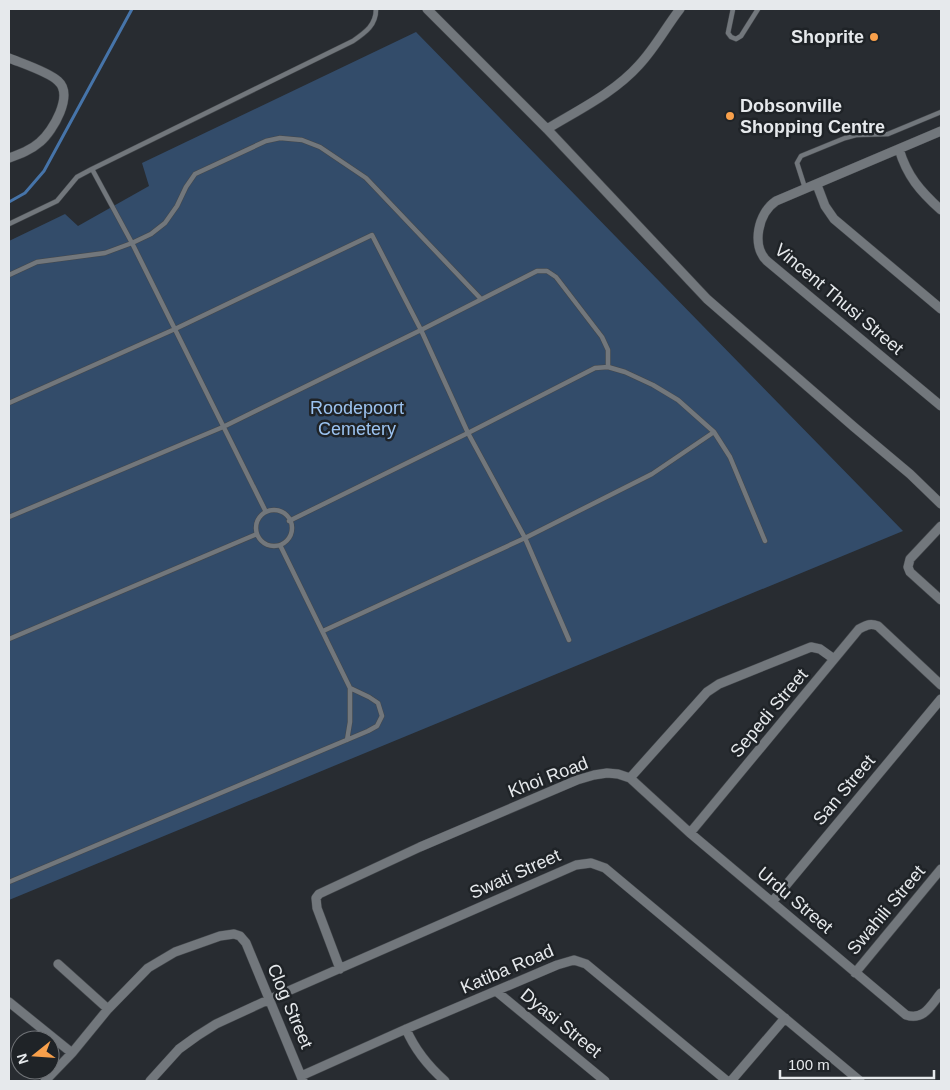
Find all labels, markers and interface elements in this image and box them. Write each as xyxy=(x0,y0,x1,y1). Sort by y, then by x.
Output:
place label: Shoprite xyxy=(791,27,864,47)
marker: Shoprite xyxy=(868,31,880,43)
place label: Dobsonville Shopping Centre xyxy=(740,96,885,137)
marker: Dobsonville Shopping Centre xyxy=(724,110,736,122)
street label: Vincent Thusi Street xyxy=(771,239,907,359)
park label: Roodepoort Cemetery xyxy=(310,398,404,439)
street label: Sepedi Street xyxy=(726,665,812,761)
street label: San Street xyxy=(809,751,879,829)
street label: Khoi Road xyxy=(505,753,591,801)
street label: Swati Street xyxy=(467,845,563,903)
street label: Swahili Street xyxy=(843,861,929,959)
street label: Urdu Street xyxy=(753,863,837,937)
street label: Katiba Road xyxy=(457,940,557,998)
street label: Clog Street xyxy=(263,961,317,1051)
street label: Dyasi Street xyxy=(517,984,605,1062)
north arrow xyxy=(10,1030,60,1080)
scale bar xyxy=(780,1048,934,1080)
text: N xyxy=(13,1052,32,1066)
text: 100 m xyxy=(788,1056,830,1073)

